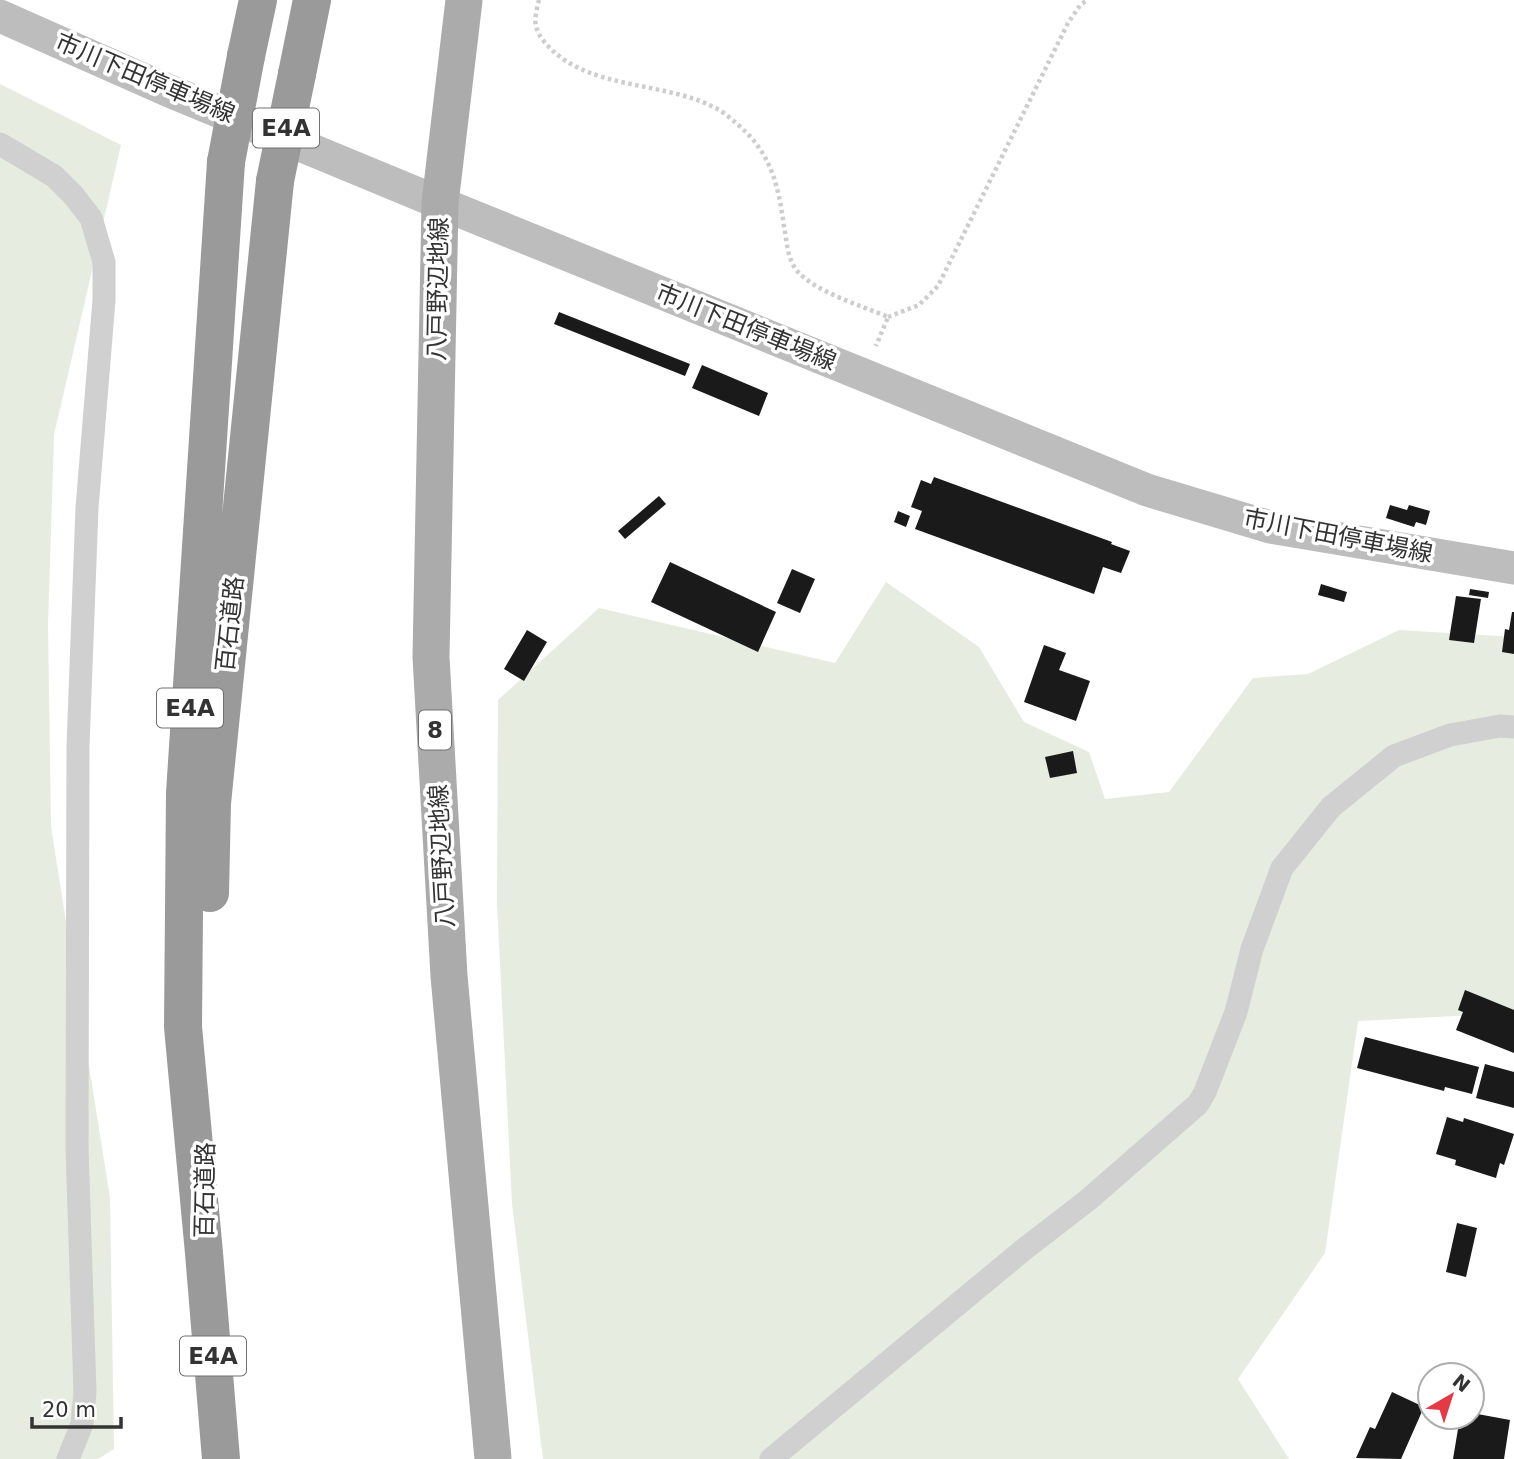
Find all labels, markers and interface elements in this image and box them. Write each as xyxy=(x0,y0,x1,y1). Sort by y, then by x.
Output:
street label: 市川下田停車場線 xyxy=(51,28,239,128)
road number: E4A xyxy=(253,108,319,148)
street label: 八戸野辺地線 xyxy=(423,217,453,361)
street label: 市川下田停車場線 xyxy=(652,278,840,376)
street label: 市川下田停車場線 xyxy=(1241,504,1435,568)
street label: 百石道路 xyxy=(211,575,249,673)
road number: E4A xyxy=(157,688,223,728)
road number: 8 xyxy=(419,710,451,750)
street label: 八戸野辺地線 xyxy=(424,783,460,929)
street label: 百石道路 xyxy=(190,1142,220,1238)
road number: E4A xyxy=(180,1336,246,1376)
north arrow xyxy=(1416,1361,1486,1431)
text: N xyxy=(1449,1369,1475,1396)
scale bar xyxy=(32,1386,121,1430)
text: 20 m xyxy=(42,1398,96,1422)

